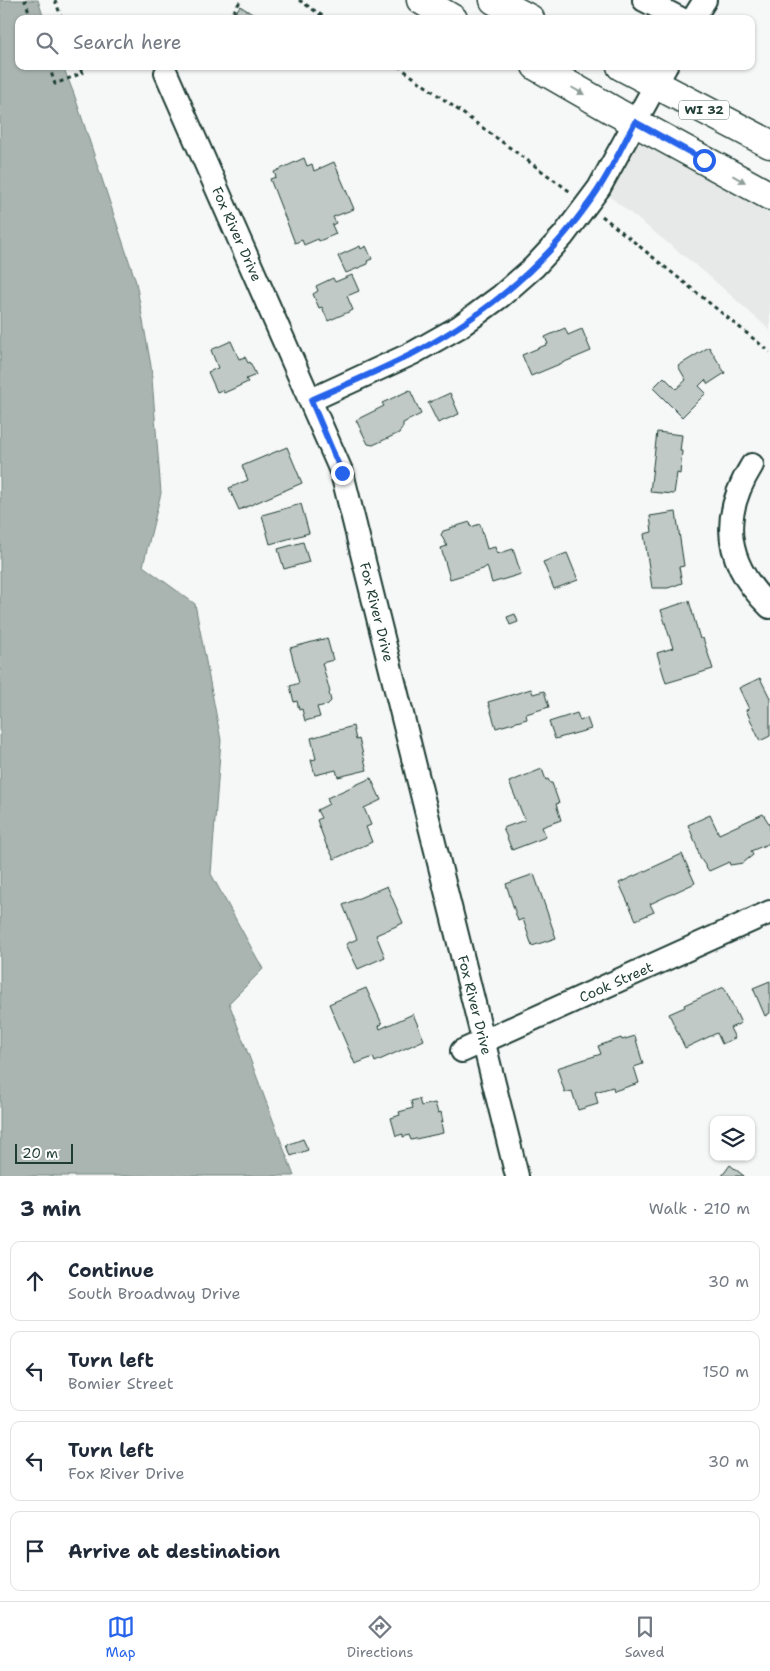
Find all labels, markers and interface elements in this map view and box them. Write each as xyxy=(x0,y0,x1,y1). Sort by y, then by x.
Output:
search box xyxy=(15,15,755,70)
icon: search xyxy=(33,29,61,57)
text: Search here xyxy=(73,30,182,55)
one-way arrow xyxy=(572,86,585,95)
road number: WI 32 xyxy=(679,100,729,120)
route start xyxy=(693,149,716,172)
one-way arrow xyxy=(732,175,746,183)
street label: Fox River Drive xyxy=(208,184,266,284)
route end xyxy=(331,462,354,485)
street label: Fox River Drive xyxy=(356,560,398,664)
street label: Fox River Drive xyxy=(454,953,496,1057)
street label: Cook Street xyxy=(576,958,656,1006)
map controls xyxy=(710,1116,755,1161)
button: layers xyxy=(710,1116,755,1161)
scale bar xyxy=(15,1141,72,1164)
text: 20 m xyxy=(22,1144,58,1162)
text: 3 min xyxy=(20,1195,81,1223)
text: Walk · 210 m xyxy=(649,1198,750,1219)
text: Continue xyxy=(68,1258,154,1283)
icon: ahead xyxy=(21,1267,49,1295)
text: 30 m xyxy=(708,1271,749,1292)
text: South Broadway Drive xyxy=(68,1283,241,1304)
text: Turn left xyxy=(68,1348,154,1373)
icon: left xyxy=(21,1357,49,1385)
text: 150 m xyxy=(702,1361,749,1382)
text: Bomier Street xyxy=(68,1373,174,1394)
text: Turn left xyxy=(68,1438,154,1463)
icon: left xyxy=(21,1447,49,1475)
text: 30 m xyxy=(708,1451,749,1472)
text: Fox River Drive xyxy=(68,1463,184,1484)
icon: arrive xyxy=(21,1537,49,1565)
text: Arrive at destination xyxy=(68,1539,280,1564)
tab: Map xyxy=(106,1613,136,1661)
tab: Directions xyxy=(347,1613,413,1661)
tab: Saved xyxy=(625,1613,664,1661)

